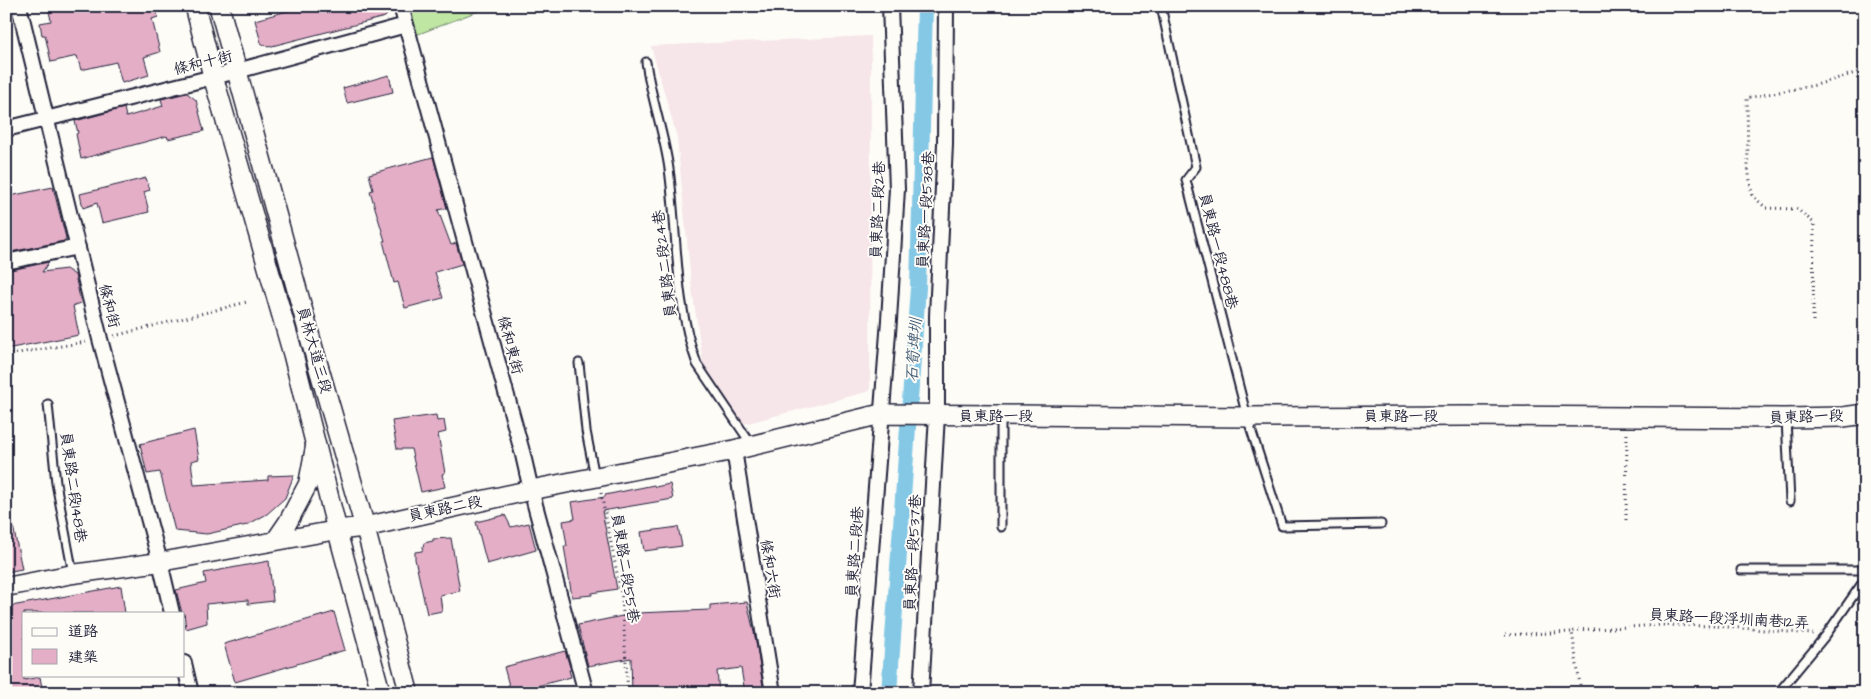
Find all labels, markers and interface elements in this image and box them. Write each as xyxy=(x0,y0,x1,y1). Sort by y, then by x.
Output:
street label: 條和十街 xyxy=(171,46,235,80)
street label: 員東路一段538巷 xyxy=(912,151,940,269)
street label: 員東路二段2巷 xyxy=(866,160,890,260)
street label: 員東路一段488巷 xyxy=(1193,190,1243,312)
street label: 員東路二段24巷 xyxy=(648,209,682,319)
street label: 條和街 xyxy=(93,282,125,330)
street label: 員林大道三段 xyxy=(292,304,336,396)
street label: 條和東街 xyxy=(492,313,528,377)
water label: 石筍埤圳 xyxy=(901,315,927,383)
street label: 員東路一段 xyxy=(1768,405,1844,429)
street label: 員東路一段 xyxy=(958,406,1034,427)
street label: 員東路一段 xyxy=(1363,406,1439,427)
street label: 員東路二段148巷 xyxy=(55,430,91,544)
street label: 員東路二段 xyxy=(406,491,484,527)
street label: 員東路一段537巷 xyxy=(899,494,927,612)
street label: 員東路二段1巷 xyxy=(841,505,869,599)
street label: 員東路二段55巷 xyxy=(606,511,644,625)
street label: 條和六街 xyxy=(755,538,785,600)
street label: 員東路一段浮圳南巷12弄 xyxy=(1648,604,1810,634)
legend xyxy=(22,612,185,676)
text: 道路 xyxy=(68,621,98,642)
text: 建築 xyxy=(68,647,98,668)

